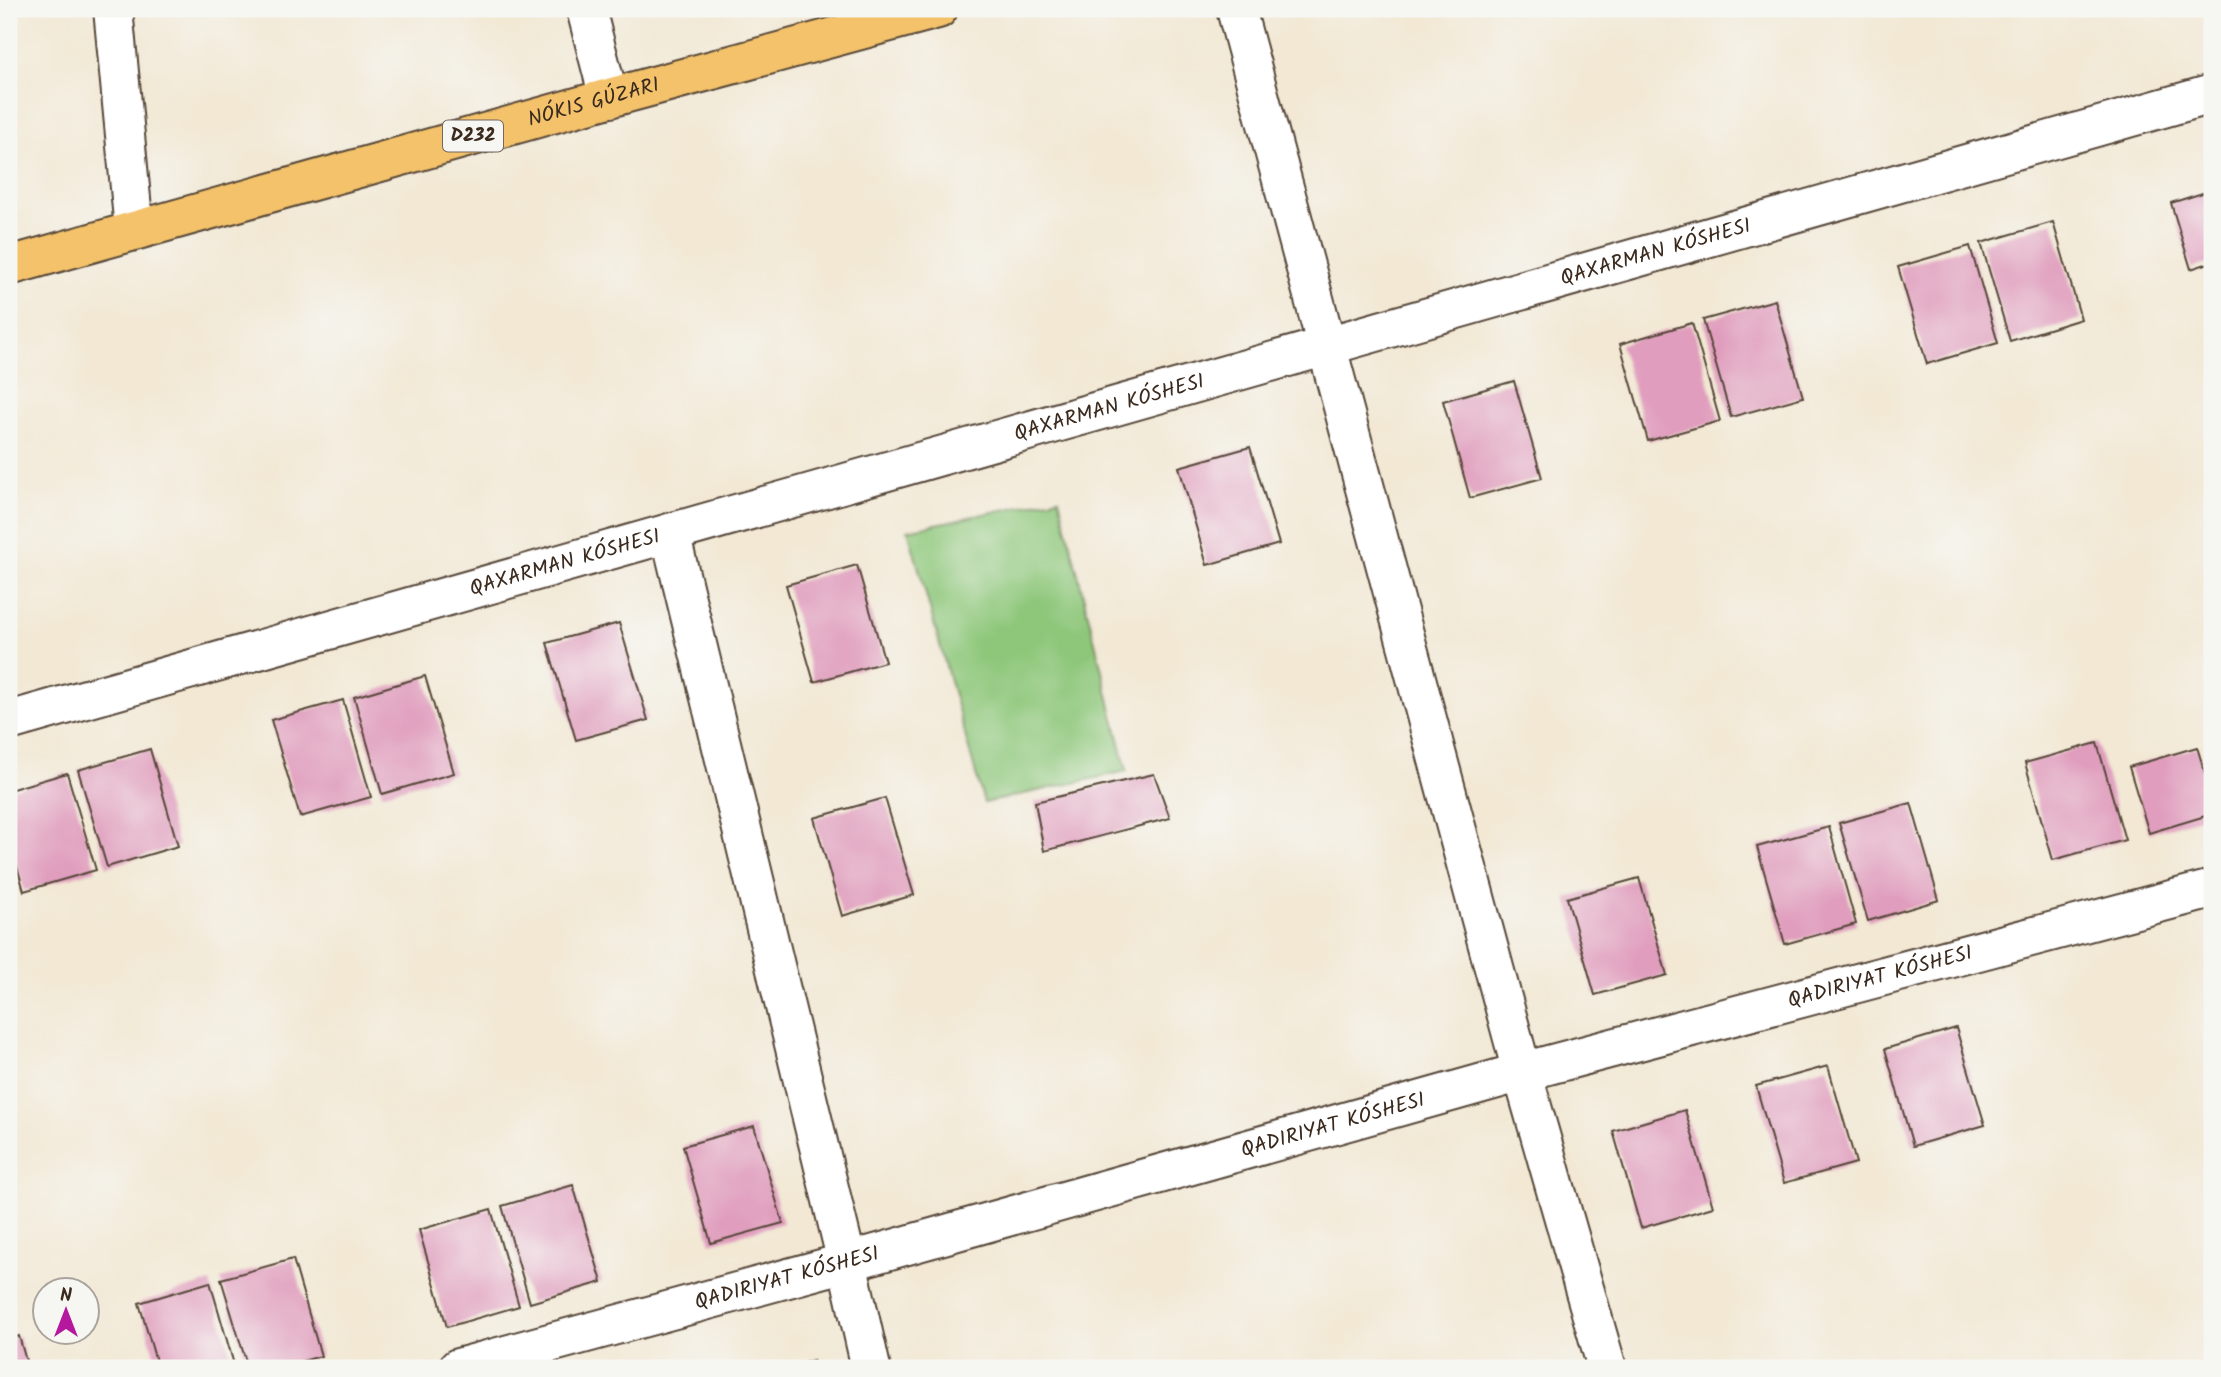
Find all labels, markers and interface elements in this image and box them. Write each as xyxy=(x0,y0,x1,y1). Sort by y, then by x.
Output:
street label: NÓKIS GÚZARI xyxy=(524,69,663,136)
road number: D232 xyxy=(443,120,503,152)
street label: QAXARMAN KÓSHESI xyxy=(1556,210,1755,295)
street label: QAXARMAN KÓSHESI xyxy=(1010,365,1209,451)
street label: QAXARMAN KÓSHESI xyxy=(466,520,664,606)
street label: QADIRIYAT KÓSHESI xyxy=(1784,937,1976,1017)
street label: QADIRIYAT KÓSHESI xyxy=(1237,1084,1429,1167)
street label: QADIRIYAT KÓSHESI xyxy=(691,1237,883,1319)
north arrow xyxy=(32,1276,102,1346)
text: N xyxy=(60,1281,72,1311)

